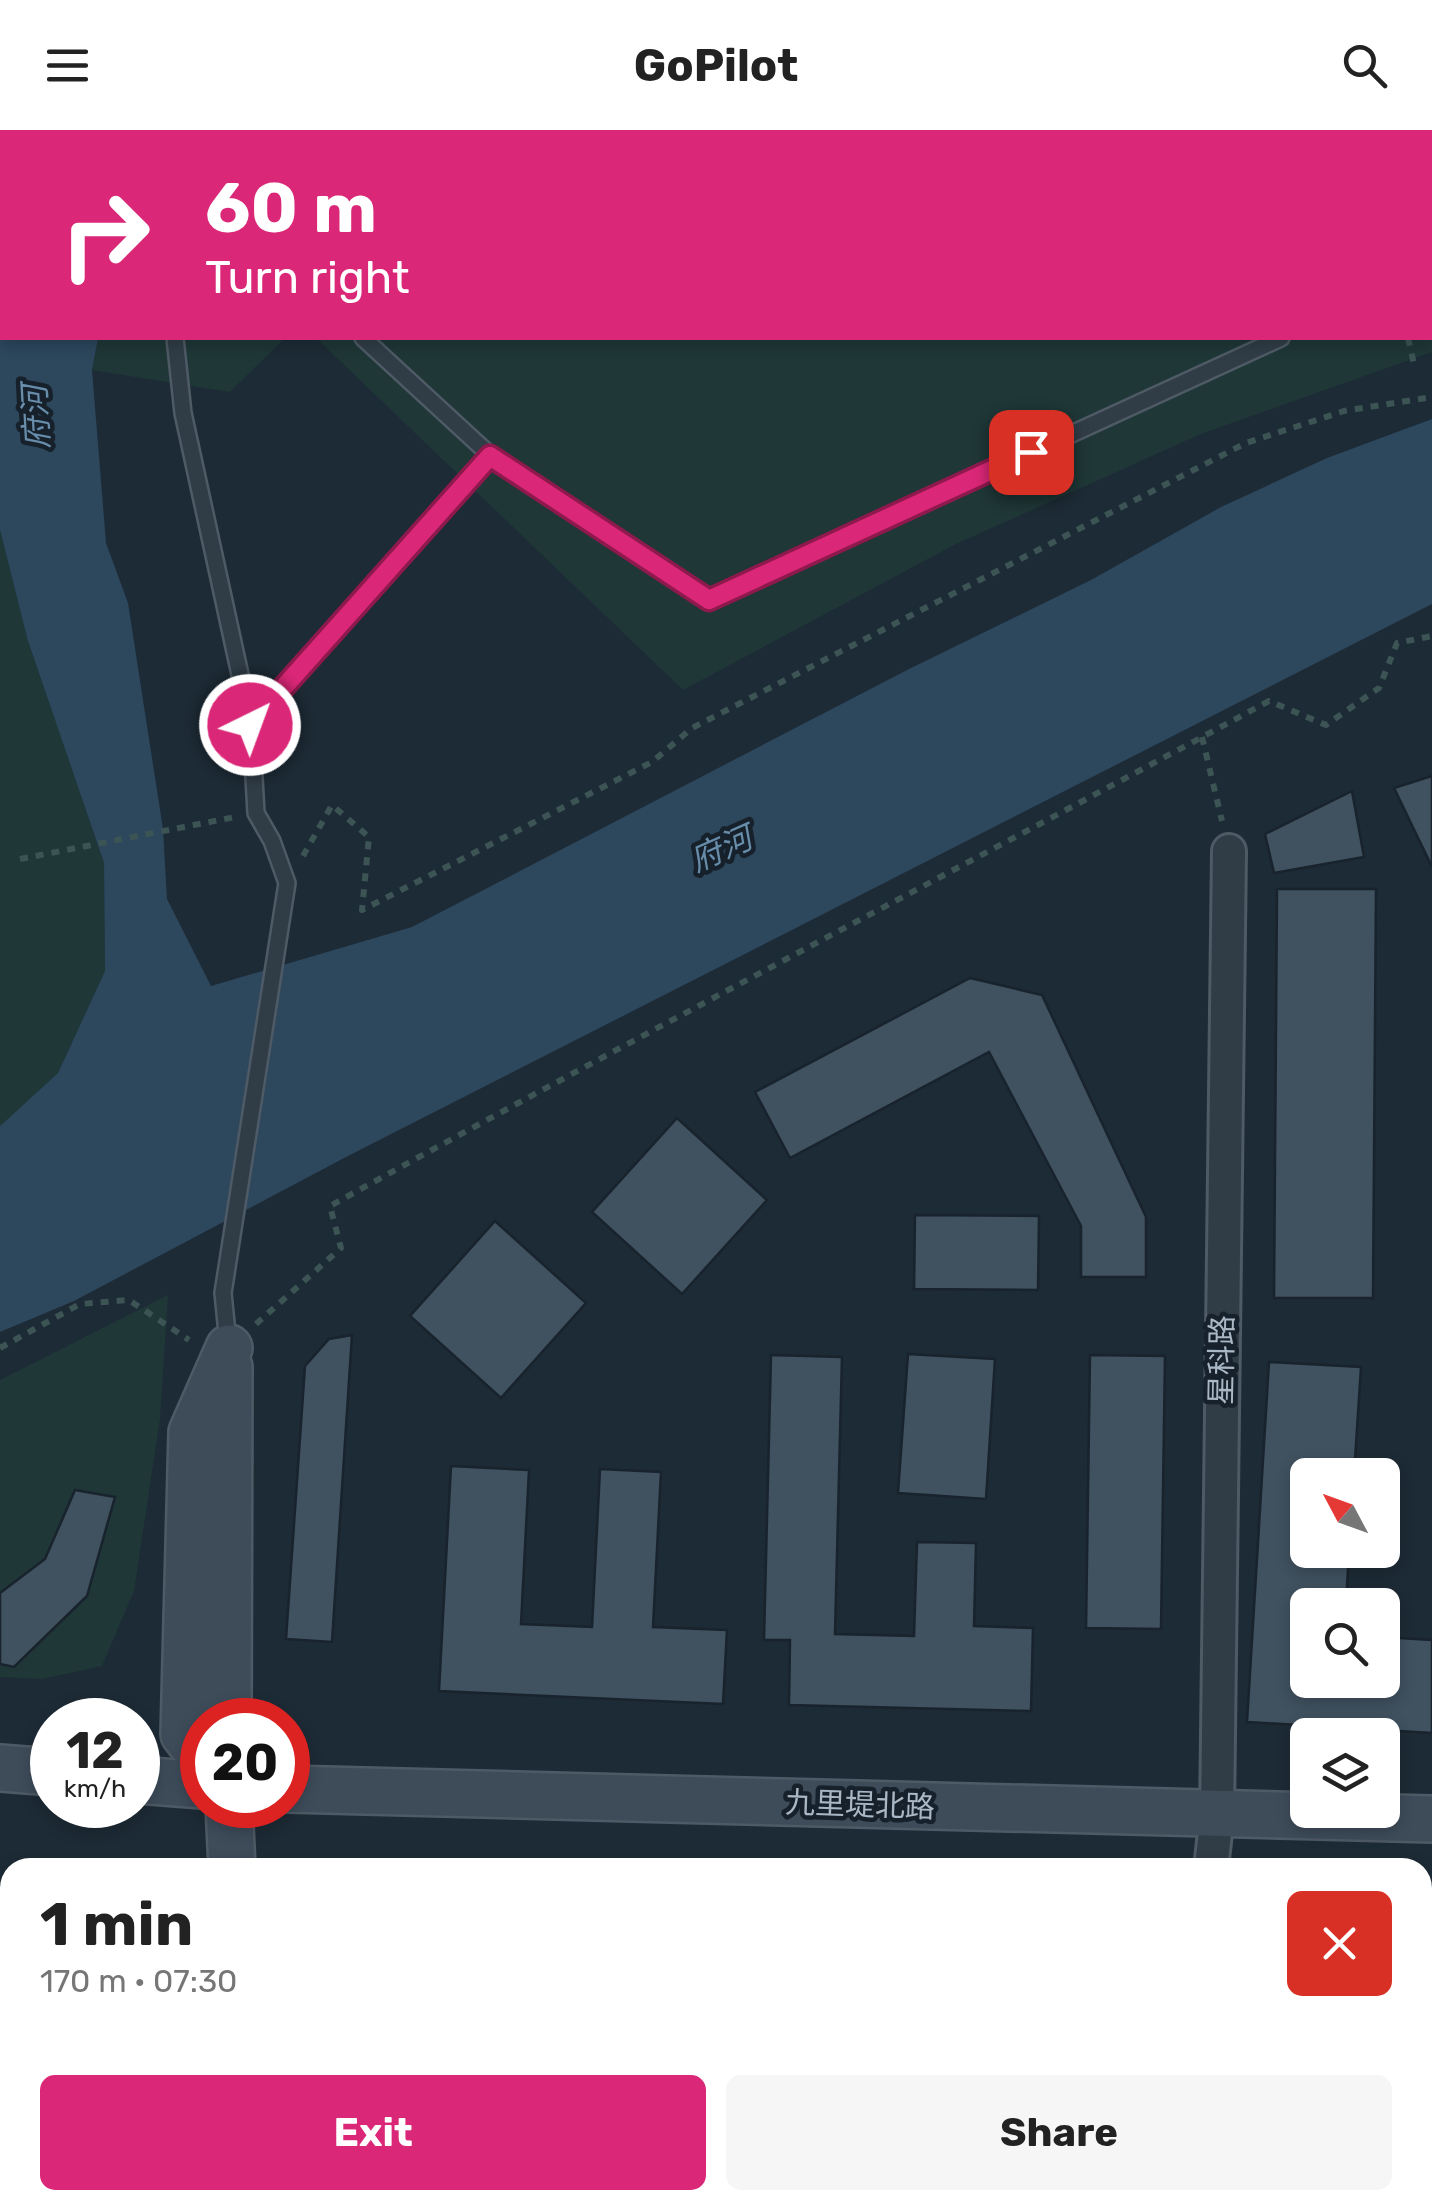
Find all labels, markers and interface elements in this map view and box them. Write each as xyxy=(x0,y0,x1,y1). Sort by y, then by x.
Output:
icon: menu xyxy=(40,38,95,93)
icon: search xyxy=(1337,38,1392,93)
text: GoPilot xyxy=(634,39,798,92)
text: 60 m xyxy=(205,167,377,250)
icon: right xyxy=(40,170,170,300)
text: Turn right xyxy=(205,251,409,304)
water label: 府河 xyxy=(15,378,57,450)
pin xyxy=(989,410,1074,495)
icon: arrive xyxy=(1004,425,1059,480)
position arrow xyxy=(198,673,302,777)
water label: 府河 xyxy=(684,816,763,879)
street label: 星科路 xyxy=(1203,1315,1241,1405)
north arrow xyxy=(1290,1458,1400,1568)
map controls xyxy=(1290,1458,1400,1828)
button: search xyxy=(1290,1588,1400,1698)
speed limit sign: 20 xyxy=(180,1698,310,1828)
button: layers xyxy=(1290,1718,1400,1828)
text: 12 xyxy=(66,1721,124,1781)
text: km/h xyxy=(64,1774,126,1803)
street label: 九里堤北路 xyxy=(784,1784,936,1826)
text: 1 min xyxy=(40,1889,193,1960)
button: close xyxy=(1287,1891,1392,1996)
text: 170 m · 07:30 xyxy=(40,1962,237,2000)
button: Exit xyxy=(40,2075,706,2190)
button: Share xyxy=(726,2075,1392,2190)

